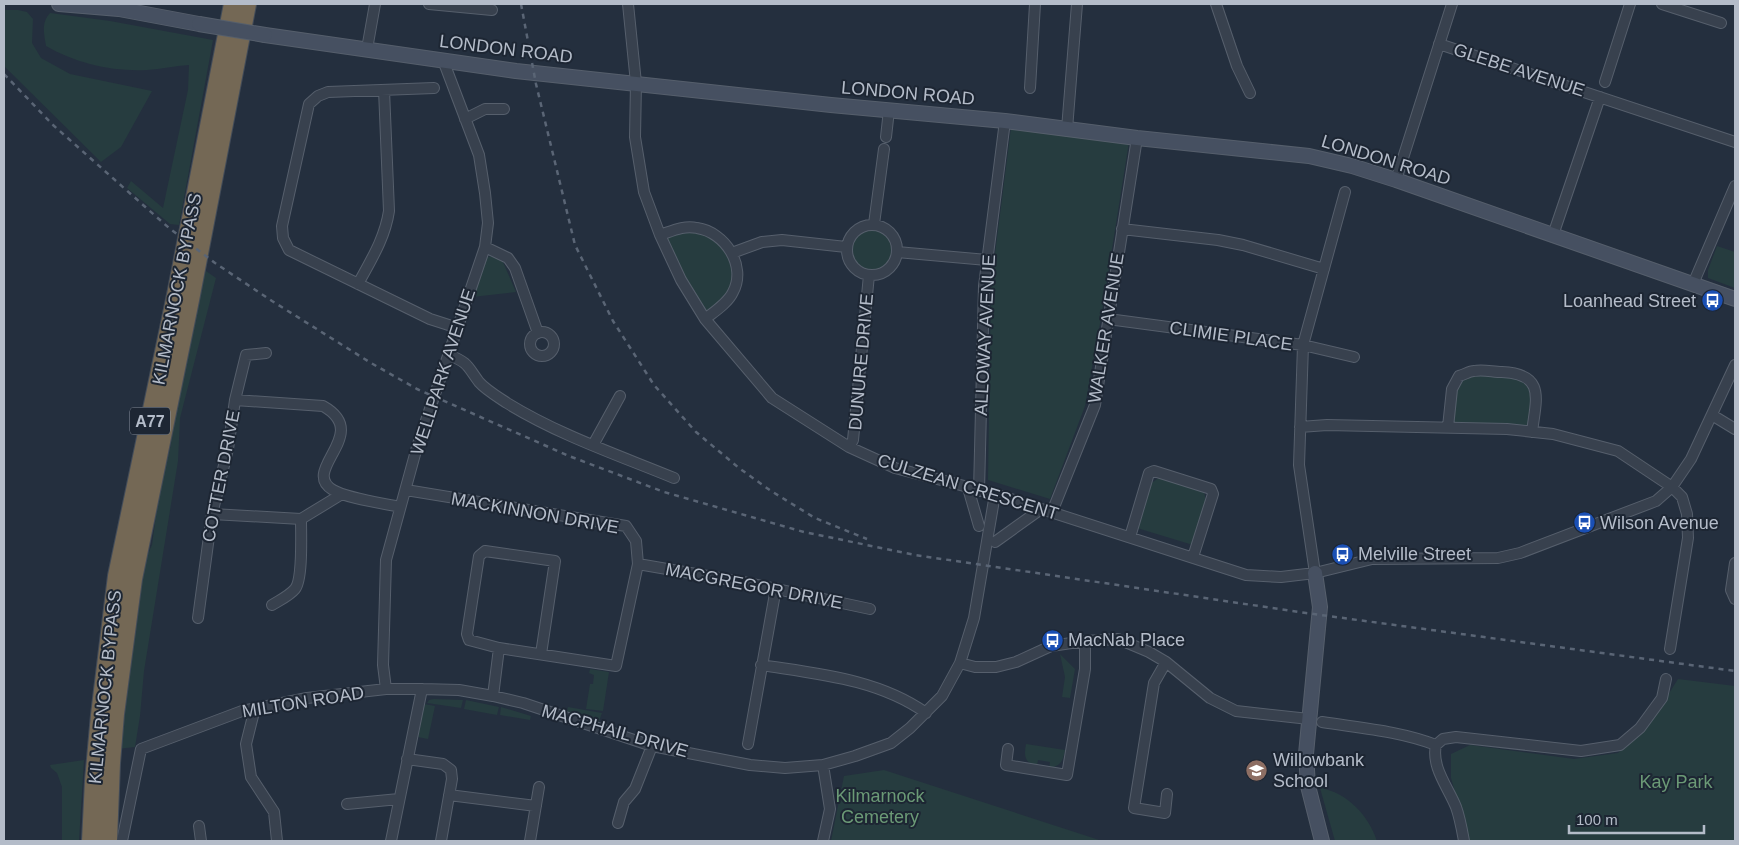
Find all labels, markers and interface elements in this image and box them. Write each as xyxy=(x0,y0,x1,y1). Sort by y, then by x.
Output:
street label: LONDON ROAD xyxy=(438,31,574,67)
street label: GLEBE AVENUE xyxy=(1451,39,1587,101)
street label: LONDON ROAD xyxy=(840,77,976,109)
street label: LONDON ROAD xyxy=(1319,131,1453,189)
street label: KILMARNOCK BYPASS xyxy=(149,192,205,386)
street label: WALKER AVENUE xyxy=(1084,251,1128,405)
street label: ALLOWAY AVENUE xyxy=(971,254,999,416)
street label: WELLPARK AVENUE xyxy=(407,286,479,458)
bus stop icon: Loanhead Street xyxy=(1700,289,1724,313)
place label: Loanhead Street xyxy=(1563,291,1696,311)
street label: DUNURE DRIVE xyxy=(845,293,877,431)
street label: CLIMIE PLACE xyxy=(1168,317,1294,355)
road number: A77 xyxy=(130,408,170,434)
street label: COTTER DRIVE xyxy=(198,408,244,544)
street label: CULZEAN CRESCENT xyxy=(875,450,1061,524)
street label: MACKINNON DRIVE xyxy=(450,488,620,538)
bus stop icon: Wilson Avenue xyxy=(1572,511,1596,535)
place label: Wilson Avenue xyxy=(1600,513,1719,533)
bus stop icon: Melville Street xyxy=(1330,542,1354,566)
place label: Melville Street xyxy=(1358,544,1471,564)
street label: MACGREGOR DRIVE xyxy=(664,559,844,613)
street label: KILMARNOCK BYPASS xyxy=(85,589,125,785)
bus stop icon: MacNab Place xyxy=(1040,628,1064,652)
place label: MacNab Place xyxy=(1068,630,1185,650)
street label: MILTON ROAD xyxy=(241,682,365,722)
street label: MACPHAIL DRIVE xyxy=(539,701,691,761)
place label: Willowbank School xyxy=(1273,750,1365,791)
school or university icon: Willowbank School xyxy=(1245,758,1269,782)
park label: Kay Park xyxy=(1639,772,1714,792)
park label: Kilmarnock Cemetery xyxy=(835,786,926,827)
scale bar xyxy=(1569,802,1704,834)
text: 100 m xyxy=(1576,811,1618,828)

